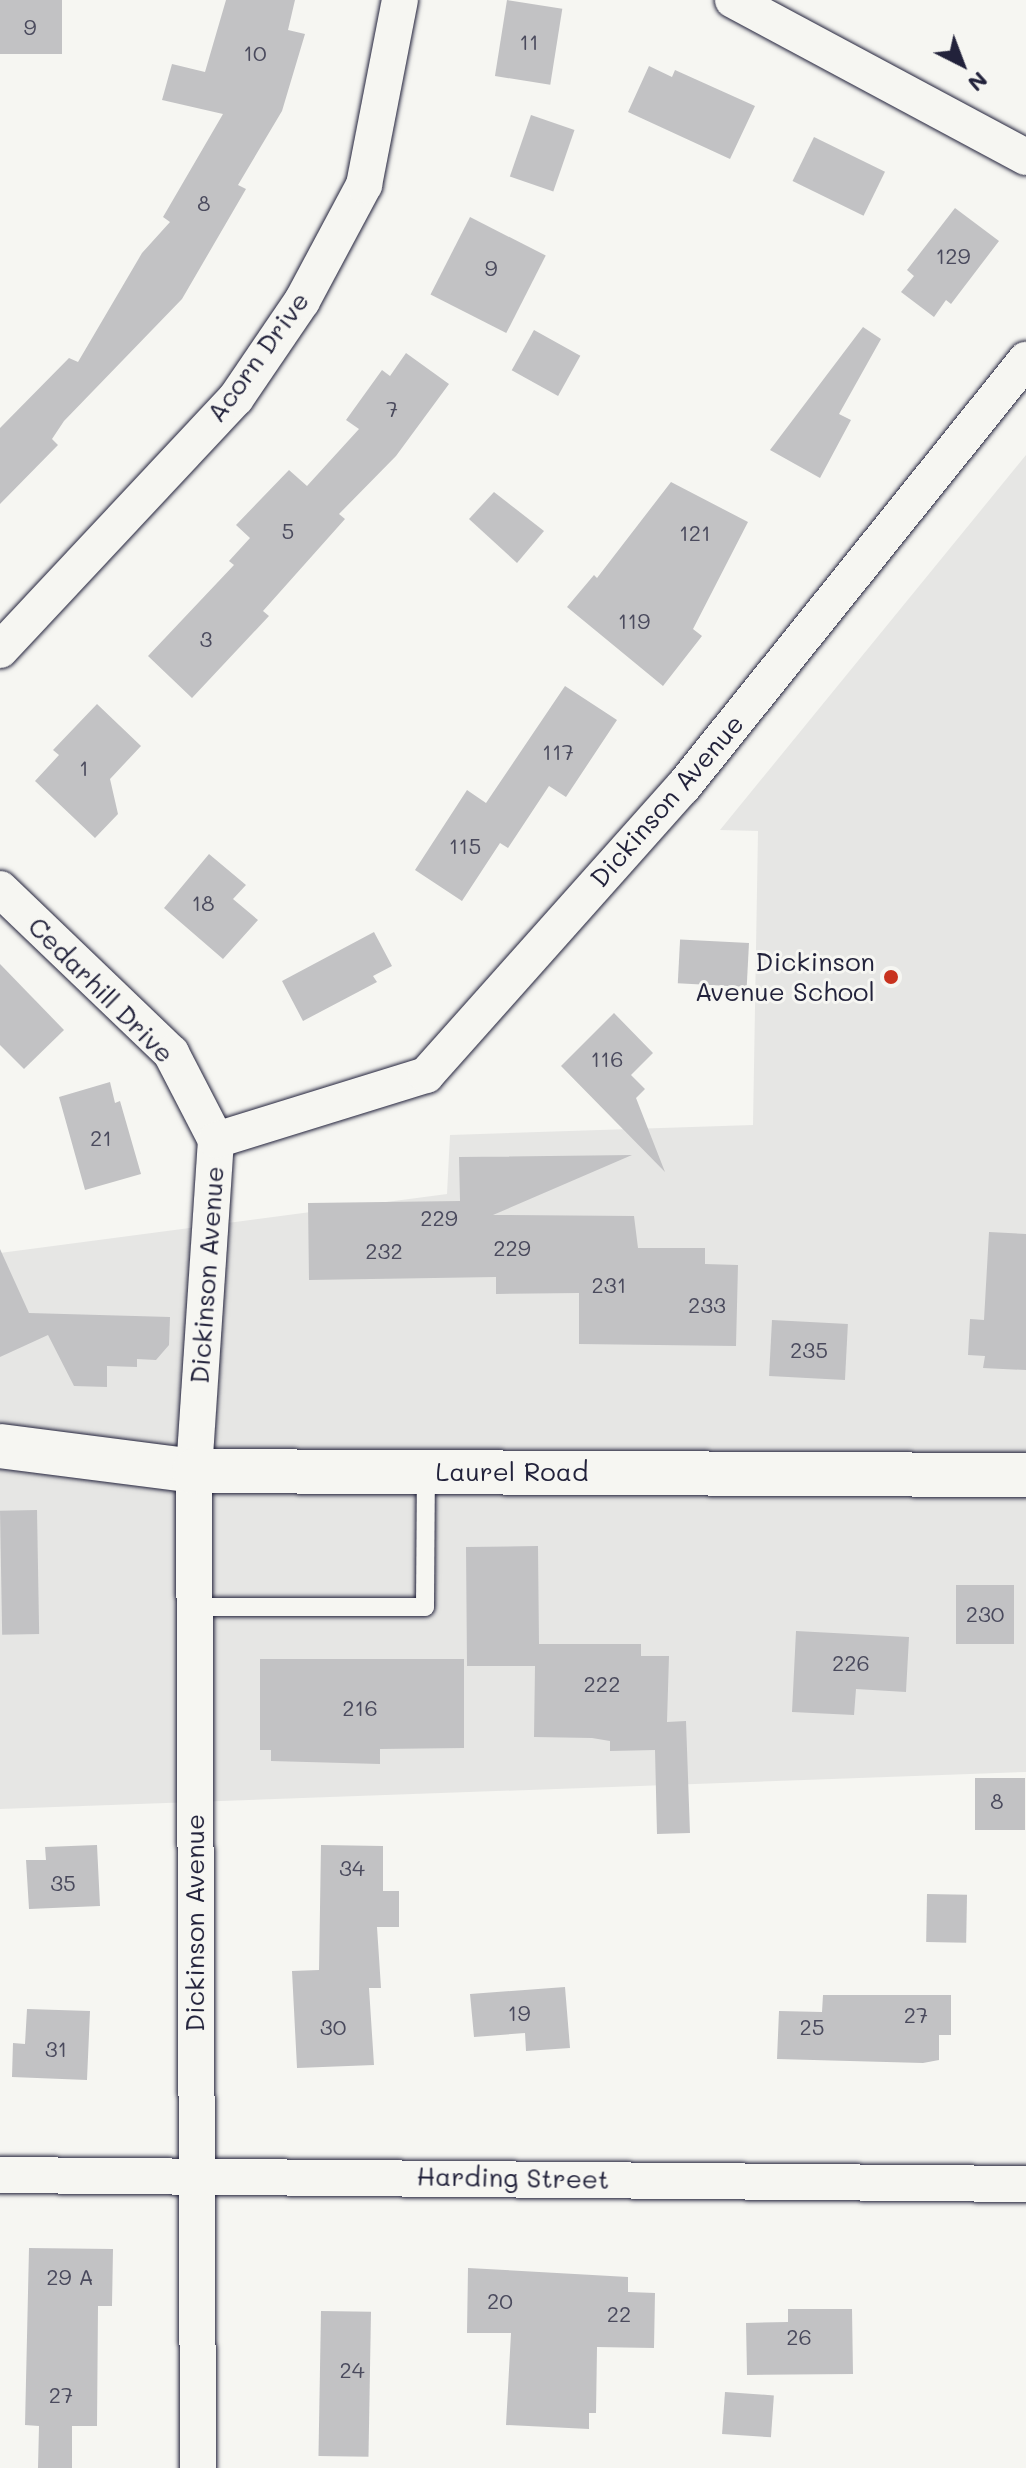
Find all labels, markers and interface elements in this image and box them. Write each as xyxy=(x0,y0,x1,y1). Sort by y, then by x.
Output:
house number: 9 xyxy=(23,14,37,40)
north arrow xyxy=(922,24,1002,104)
house number: 11 xyxy=(519,29,539,55)
house number: 10 xyxy=(243,40,267,66)
text: N xyxy=(962,66,994,99)
house number: 8 xyxy=(197,190,211,216)
house number: 129 xyxy=(935,243,971,269)
house number: 9 xyxy=(484,255,498,281)
street label: Acorn Drive xyxy=(200,286,316,428)
house number: 7 xyxy=(386,396,398,422)
house number: 5 xyxy=(282,518,294,544)
house number: 121 xyxy=(679,520,711,546)
house number: 119 xyxy=(618,608,650,634)
house number: 3 xyxy=(200,626,212,652)
street label: Dickinson Avenue xyxy=(584,708,750,894)
house number: 117 xyxy=(542,739,574,765)
house number: 1 xyxy=(79,755,89,781)
house number: 115 xyxy=(449,833,481,859)
house number: 18 xyxy=(191,890,215,916)
street label: Cedarhill Drive xyxy=(22,911,180,1069)
place label: Dickinson Avenue School xyxy=(695,946,875,1008)
marker: Dickinson Avenue School xyxy=(882,968,900,986)
house number: 116 xyxy=(591,1046,623,1072)
house number: 21 xyxy=(90,1125,112,1151)
street label: Dickinson Avenue xyxy=(184,1165,230,1385)
house number: 229 xyxy=(420,1205,458,1231)
house number: 229 xyxy=(493,1235,531,1261)
house number: 232 xyxy=(365,1238,403,1264)
house number: 231 xyxy=(592,1272,626,1298)
house number: 233 xyxy=(688,1292,726,1318)
house number: 235 xyxy=(790,1337,828,1363)
street label: Laurel Road xyxy=(436,1456,588,1488)
house number: 230 xyxy=(966,1601,1004,1627)
house number: 226 xyxy=(832,1650,870,1676)
house number: 222 xyxy=(584,1671,620,1697)
house number: 216 xyxy=(342,1695,378,1721)
house number: 8 xyxy=(990,1788,1004,1814)
street label: Dickinson Avenue xyxy=(179,1814,211,2032)
house number: 34 xyxy=(339,1855,365,1881)
house number: 35 xyxy=(50,1870,76,1896)
house number: 19 xyxy=(508,2000,530,2026)
house number: 27 xyxy=(904,2002,928,2028)
house number: 30 xyxy=(320,2014,346,2040)
house number: 25 xyxy=(799,2014,825,2040)
house number: 31 xyxy=(45,2036,67,2062)
street label: Harding Street xyxy=(416,2161,610,2195)
house number: 29 A xyxy=(46,2264,94,2290)
house number: 20 xyxy=(487,2288,513,2314)
house number: 22 xyxy=(607,2301,631,2327)
house number: 26 xyxy=(786,2324,812,2350)
house number: 24 xyxy=(339,2357,365,2383)
house number: 27 xyxy=(49,2382,73,2408)

